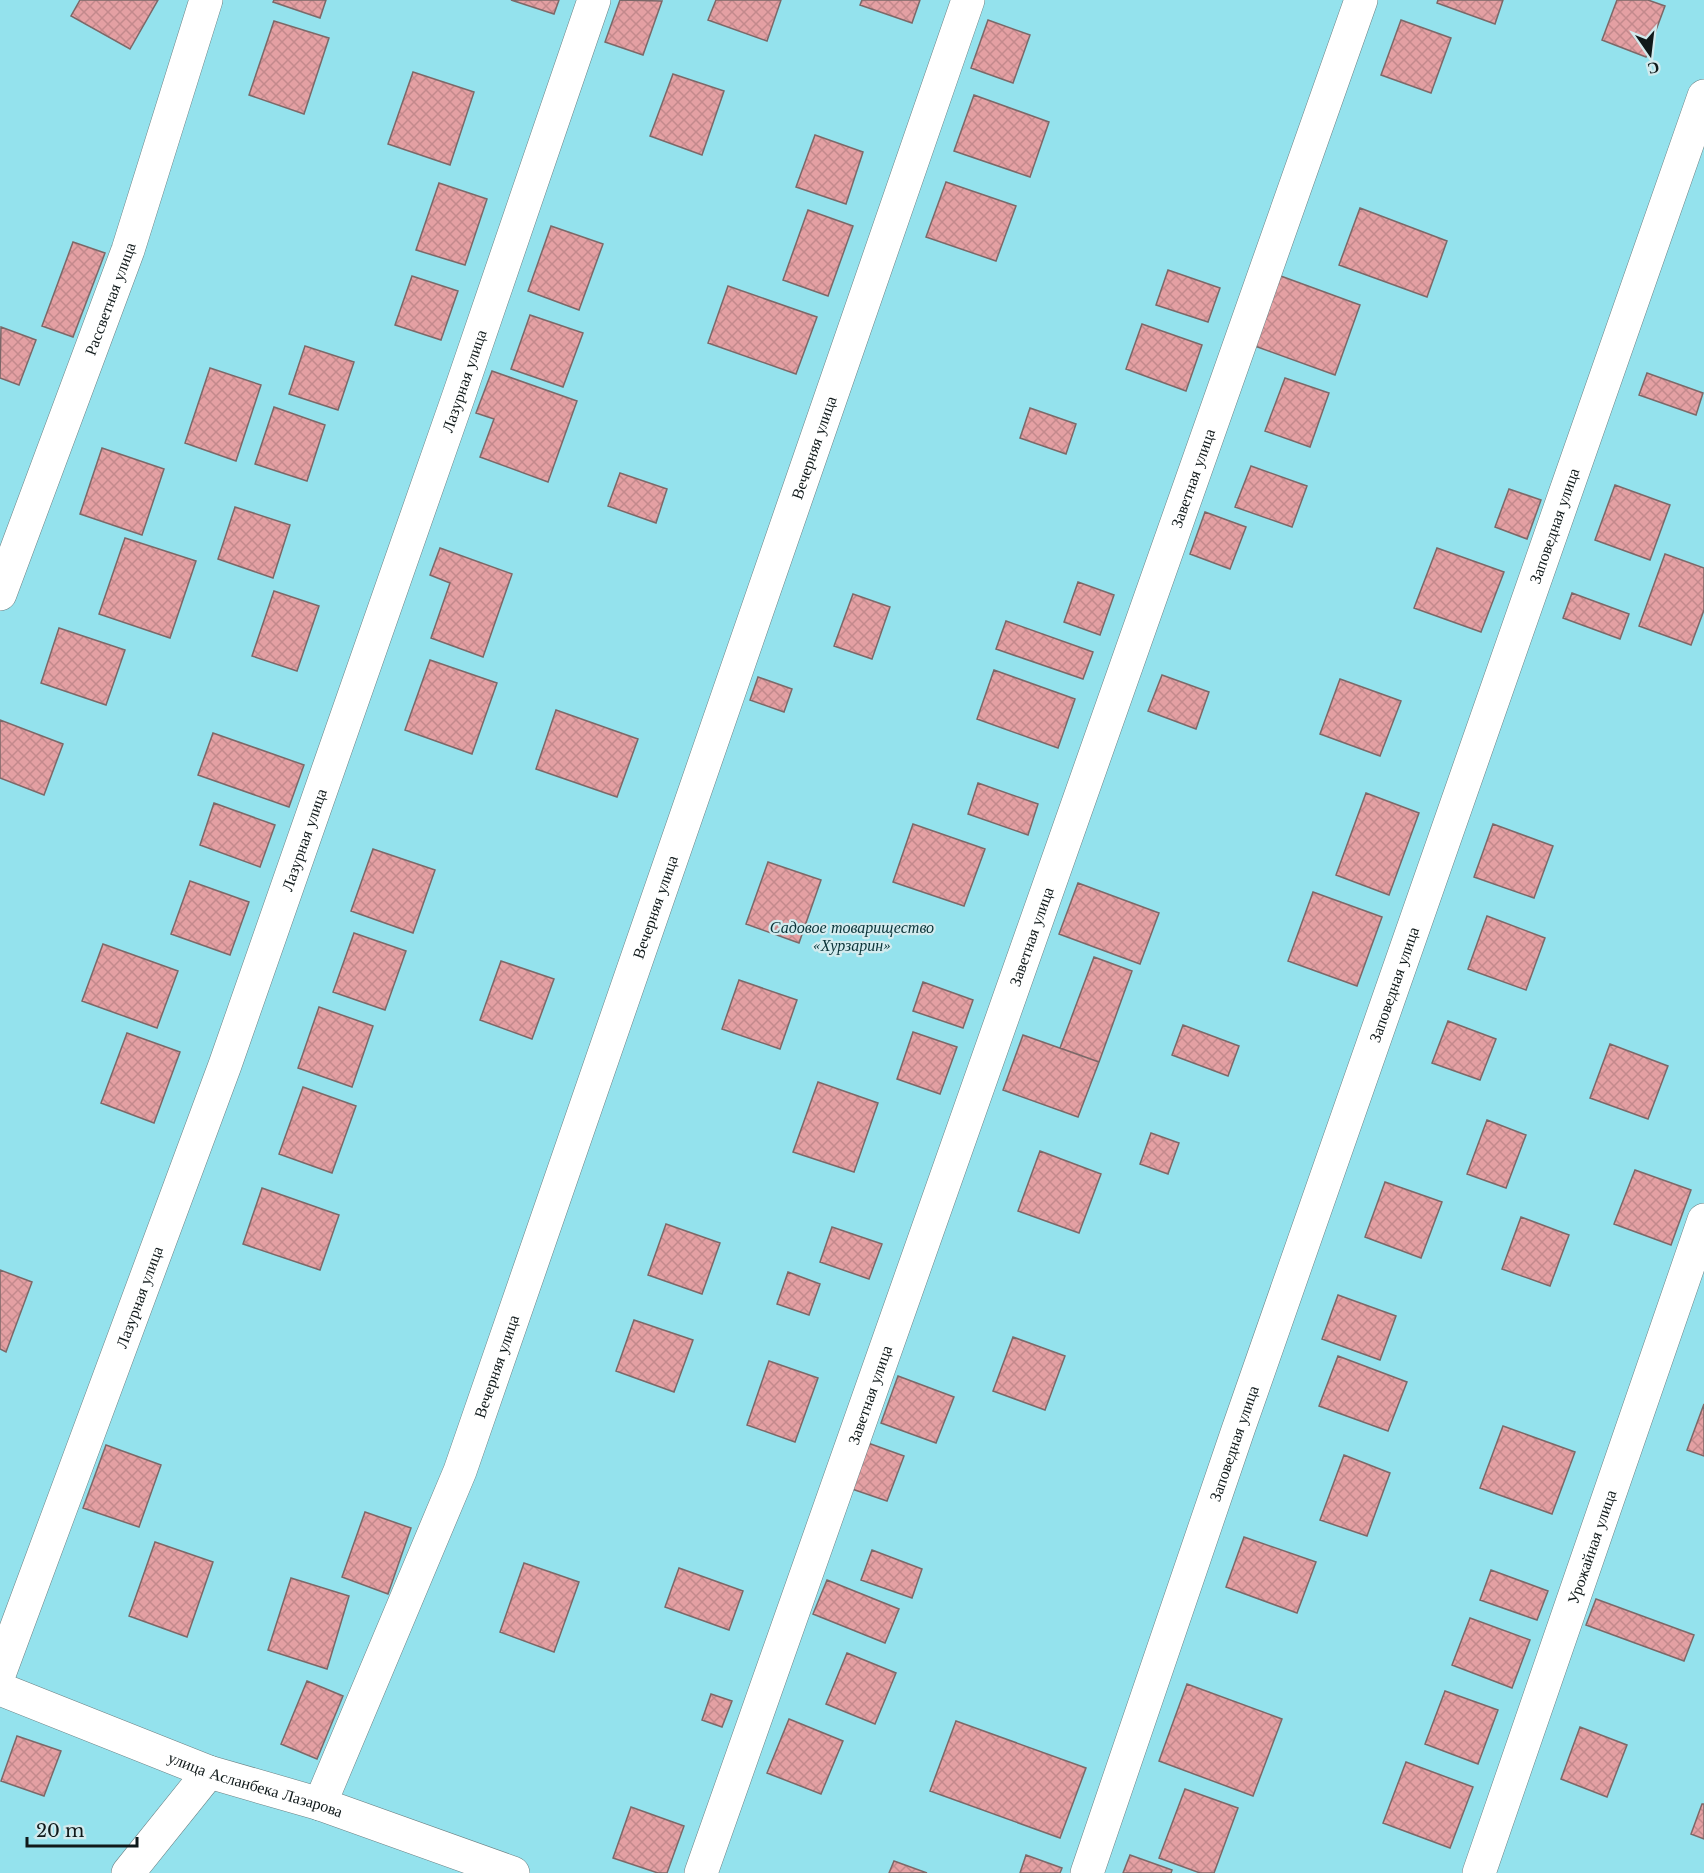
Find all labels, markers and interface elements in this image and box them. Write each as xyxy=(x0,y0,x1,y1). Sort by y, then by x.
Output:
north arrow xyxy=(1620,24,1680,84)
text: С xyxy=(1646,57,1662,80)
street label: Рассветная улица xyxy=(80,240,140,358)
street label: Лазурная улица xyxy=(437,327,491,435)
street label: Вечерняя улица xyxy=(786,393,841,502)
street label: Заветная улица xyxy=(1166,426,1219,530)
street label: Заповедная улица xyxy=(1525,465,1583,586)
street label: Лазурная улица xyxy=(277,786,331,894)
street label: Вечерняя улица xyxy=(628,853,682,961)
street label: Заветная улица xyxy=(1004,884,1058,989)
park label: Садовое товарищество «Хурзарин» xyxy=(770,917,934,955)
street label: Заповедная улица xyxy=(1364,924,1423,1045)
street label: Лазурная улица xyxy=(111,1243,167,1351)
street label: Вечерняя улица xyxy=(469,1312,523,1421)
street label: Заветная улица xyxy=(843,1343,896,1447)
street label: Заповедная улица xyxy=(1204,1383,1263,1504)
street label: Урожайная улица xyxy=(1562,1487,1620,1607)
street label: улица Асланбека Лазарова xyxy=(165,1747,346,1821)
scale bar xyxy=(27,1810,136,1848)
text: 20 m xyxy=(36,1820,84,1842)

